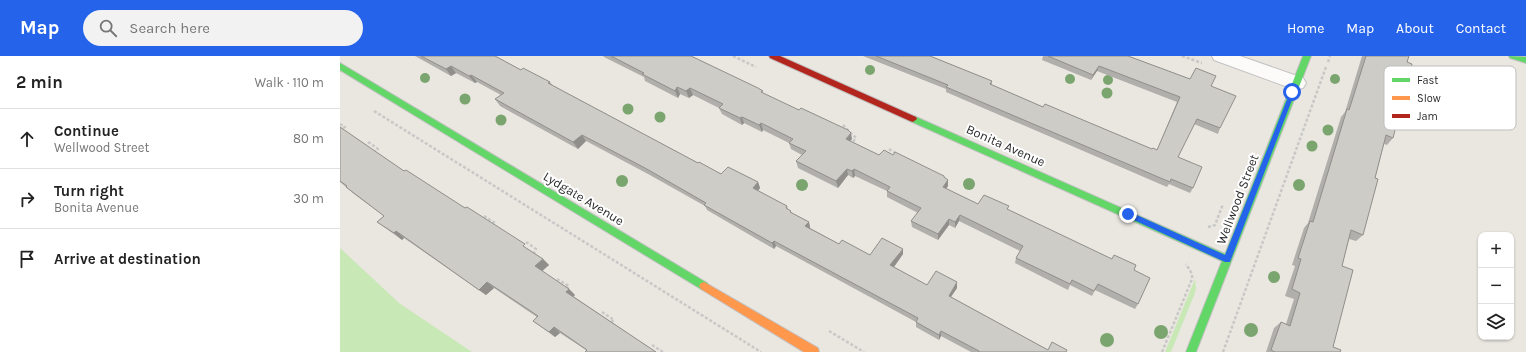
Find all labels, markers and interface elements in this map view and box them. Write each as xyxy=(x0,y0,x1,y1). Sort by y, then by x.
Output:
search box xyxy=(83,10,363,46)
text: Map xyxy=(20,17,59,39)
icon: search xyxy=(97,17,119,39)
text: Search here xyxy=(129,19,210,37)
text: Home xyxy=(1287,20,1324,37)
text: Map xyxy=(1346,20,1374,37)
text: About xyxy=(1396,20,1434,37)
text: Contact xyxy=(1456,20,1506,37)
legend xyxy=(1384,66,1516,130)
text: 2 min xyxy=(16,72,63,92)
text: Fast xyxy=(1417,74,1438,87)
text: Walk · 110 m xyxy=(255,75,324,90)
route start xyxy=(1283,83,1301,101)
text: Slow xyxy=(1417,92,1441,105)
text: Jam xyxy=(1417,110,1438,123)
street label: Bonita Avenue xyxy=(964,121,1048,170)
text: Continue xyxy=(54,122,119,140)
icon: ahead xyxy=(16,128,38,150)
text: 80 m xyxy=(293,131,324,146)
text: Wellwood Street xyxy=(54,140,149,155)
street label: Wellwood Street xyxy=(1213,152,1262,246)
street label: Lydgate Avenue xyxy=(541,168,627,229)
text: Turn right xyxy=(54,182,124,200)
icon: right xyxy=(16,188,38,210)
text: 30 m xyxy=(293,191,324,206)
text: Bonita Avenue xyxy=(54,200,139,215)
route end xyxy=(1119,205,1137,223)
map controls xyxy=(1478,232,1514,340)
button: + xyxy=(1478,232,1514,268)
icon: arrive xyxy=(16,248,38,270)
text: Arrive at destination xyxy=(54,250,201,268)
button: − xyxy=(1478,268,1514,304)
button: layers xyxy=(1478,304,1514,340)

